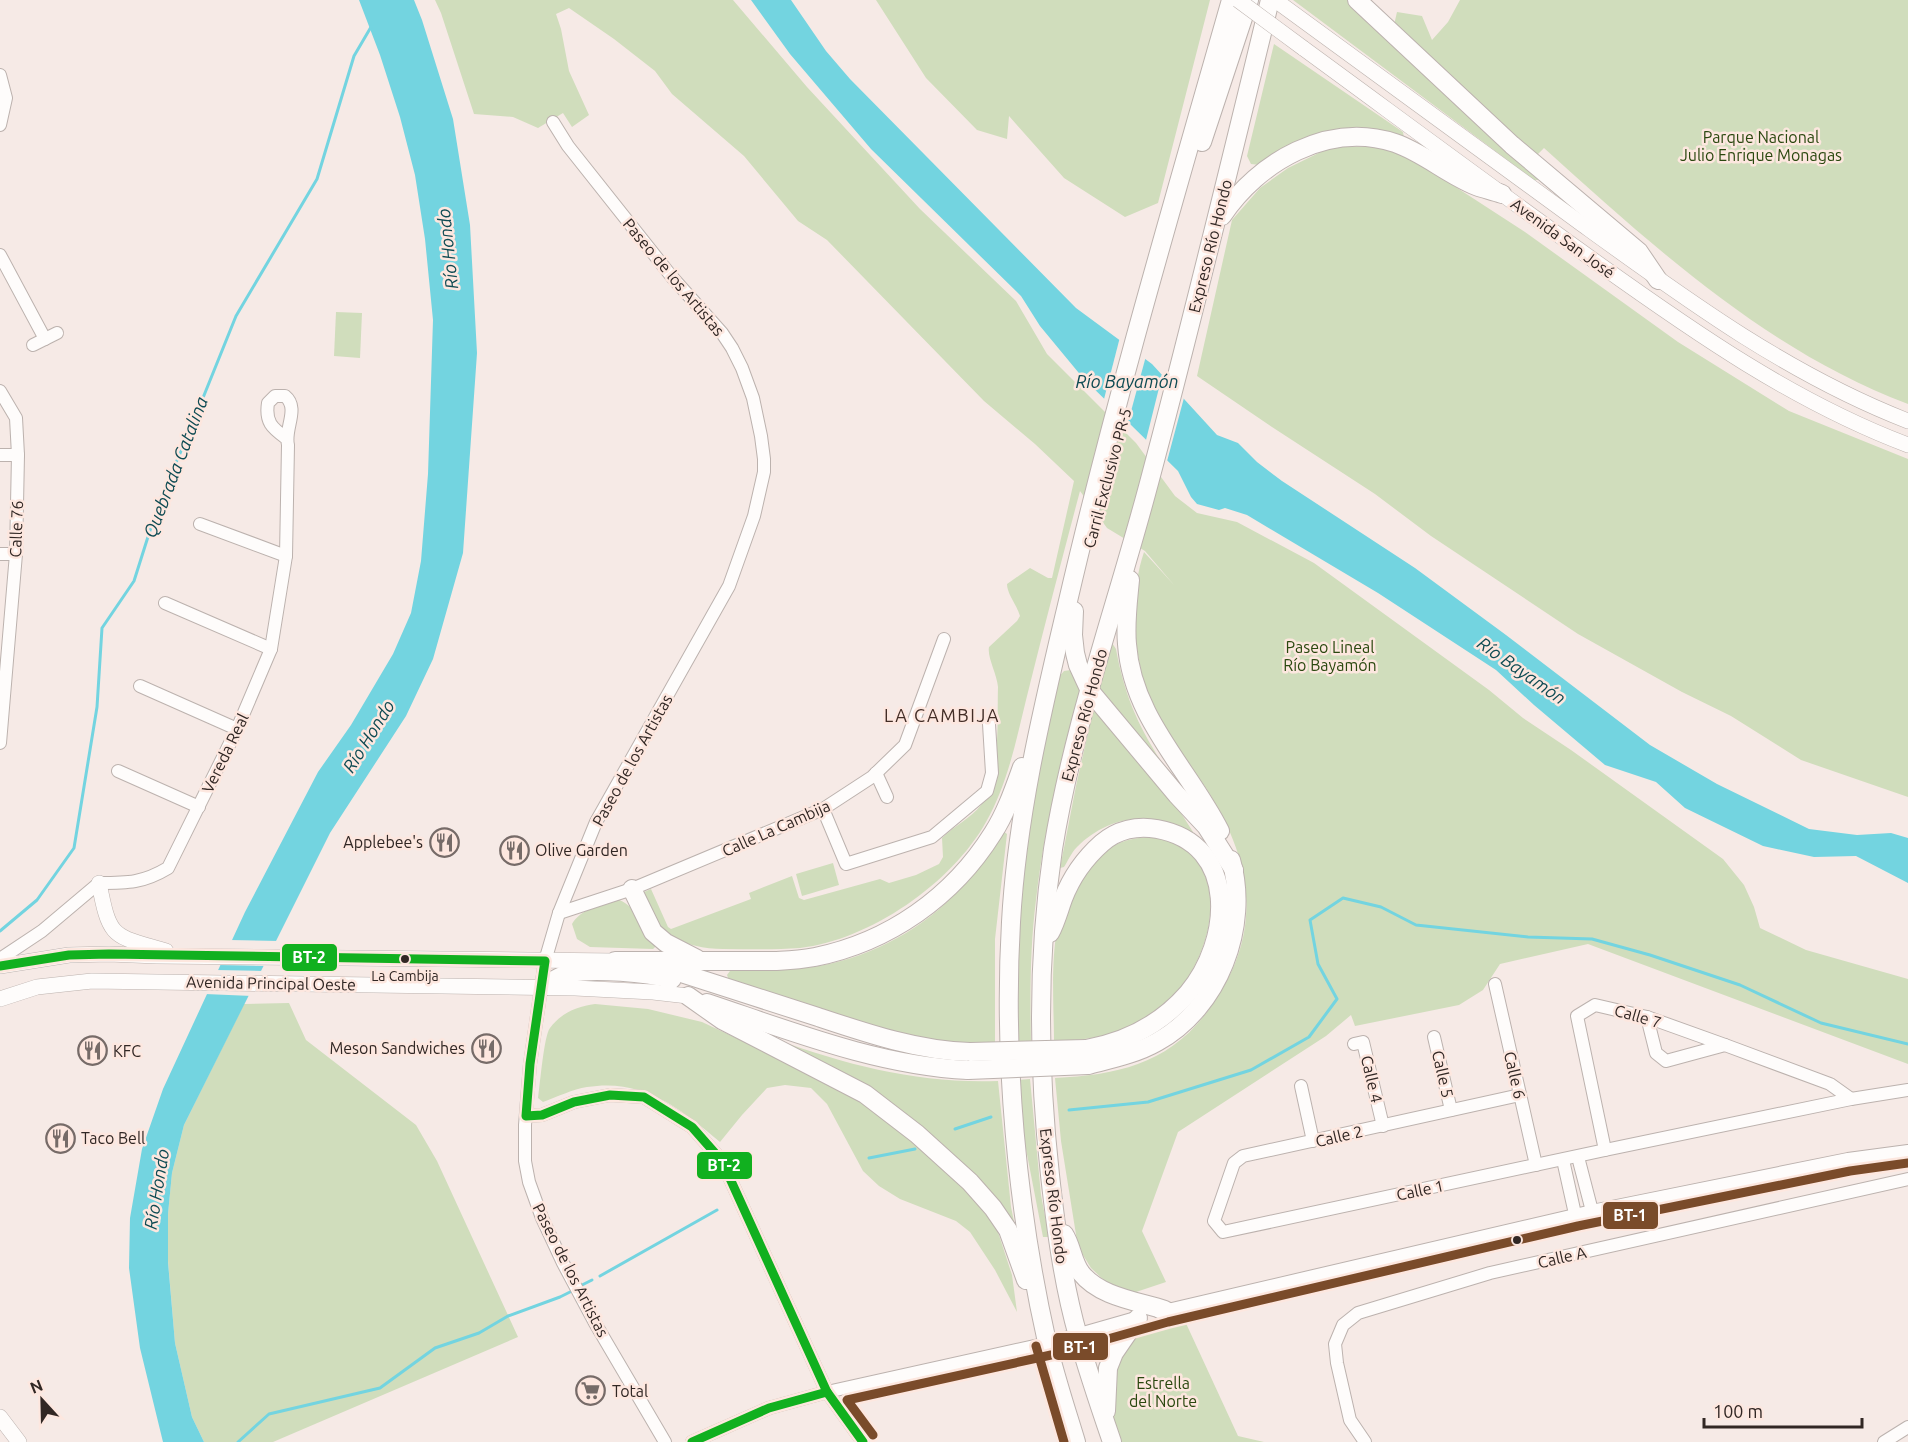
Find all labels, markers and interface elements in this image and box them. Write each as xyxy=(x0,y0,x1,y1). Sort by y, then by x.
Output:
park label: Parque Nacional Julio Enrique Monagas xyxy=(1680,128,1842,164)
street label: Expreso Río Hondo xyxy=(1185,178,1235,314)
street label: Avenida San José xyxy=(1508,194,1618,282)
water label: Río Hondo xyxy=(433,207,461,290)
street label: Paseo de los Artistas xyxy=(620,215,728,339)
water label: Río Bayamón xyxy=(1075,371,1179,391)
water label: Quebrada Catalina xyxy=(139,393,212,541)
street label: Carril Exclusivo PR-5 xyxy=(1080,406,1134,550)
street label: Calle 76 xyxy=(6,500,26,558)
water label: Río Bayamón xyxy=(1474,632,1570,708)
park label: Paseo Lineal Río Bayamón xyxy=(1283,638,1377,674)
street label: Expreso Río Hondo xyxy=(1058,647,1110,783)
street label: Paseo de los Artistas xyxy=(588,691,676,829)
water label: Río Hondo xyxy=(338,696,398,776)
district label: LA CAMBIJA xyxy=(884,705,1000,725)
street label: Vereda Real xyxy=(198,711,252,795)
street label: Calle La Cambija xyxy=(719,796,833,860)
restaurant icon: Applebee's xyxy=(428,826,460,858)
place label: Applebee's xyxy=(343,833,423,851)
restaurant icon: Olive Garden xyxy=(498,834,530,866)
place label: Olive Garden xyxy=(535,841,628,859)
line badge: BT-2 xyxy=(281,943,338,972)
text: BT-2 xyxy=(292,948,326,966)
marker: La Cambija xyxy=(399,953,411,965)
place label: La Cambija xyxy=(371,968,439,984)
street label: Avenida Principal Oeste xyxy=(186,973,356,993)
street label: Calle 7 xyxy=(1612,1001,1664,1031)
restaurant icon: Meson Sandwiches xyxy=(470,1032,502,1064)
restaurant icon: KFC xyxy=(76,1035,108,1067)
place label: Meson Sandwiches xyxy=(329,1039,465,1057)
place label: KFC xyxy=(113,1042,141,1060)
street label: Calle 5 xyxy=(1429,1049,1457,1099)
street label: Calle 6 xyxy=(1501,1050,1529,1100)
street label: Calle 4 xyxy=(1358,1054,1386,1104)
restaurant icon: Taco Bell xyxy=(44,1122,76,1154)
street label: Calle 2 xyxy=(1314,1122,1364,1150)
street label: Expreso Río Hondo xyxy=(1037,1127,1071,1265)
place label: Taco Bell xyxy=(81,1129,145,1147)
water label: Río Hondo xyxy=(140,1147,172,1231)
line badge: BT-2 xyxy=(696,1151,753,1180)
text: BT-2 xyxy=(707,1156,741,1174)
street label: Calle 1 xyxy=(1395,1176,1445,1204)
street label: Paseo de los Artistas xyxy=(530,1200,613,1340)
line badge: BT-1 xyxy=(1602,1201,1659,1230)
text: BT-1 xyxy=(1613,1206,1647,1224)
unlabelled marker xyxy=(1511,1234,1523,1246)
street label: Calle A xyxy=(1536,1243,1589,1271)
line badge: BT-1 xyxy=(1052,1332,1109,1361)
text: BT-1 xyxy=(1063,1338,1097,1356)
north arrow xyxy=(12,1370,72,1430)
park label: Estrella del Norte xyxy=(1129,1374,1197,1410)
supermarket icon: Total xyxy=(575,1375,607,1407)
text: N xyxy=(27,1376,45,1397)
place label: Total xyxy=(612,1382,648,1400)
scale bar xyxy=(1704,1391,1862,1429)
text: 100 m xyxy=(1713,1401,1763,1421)

